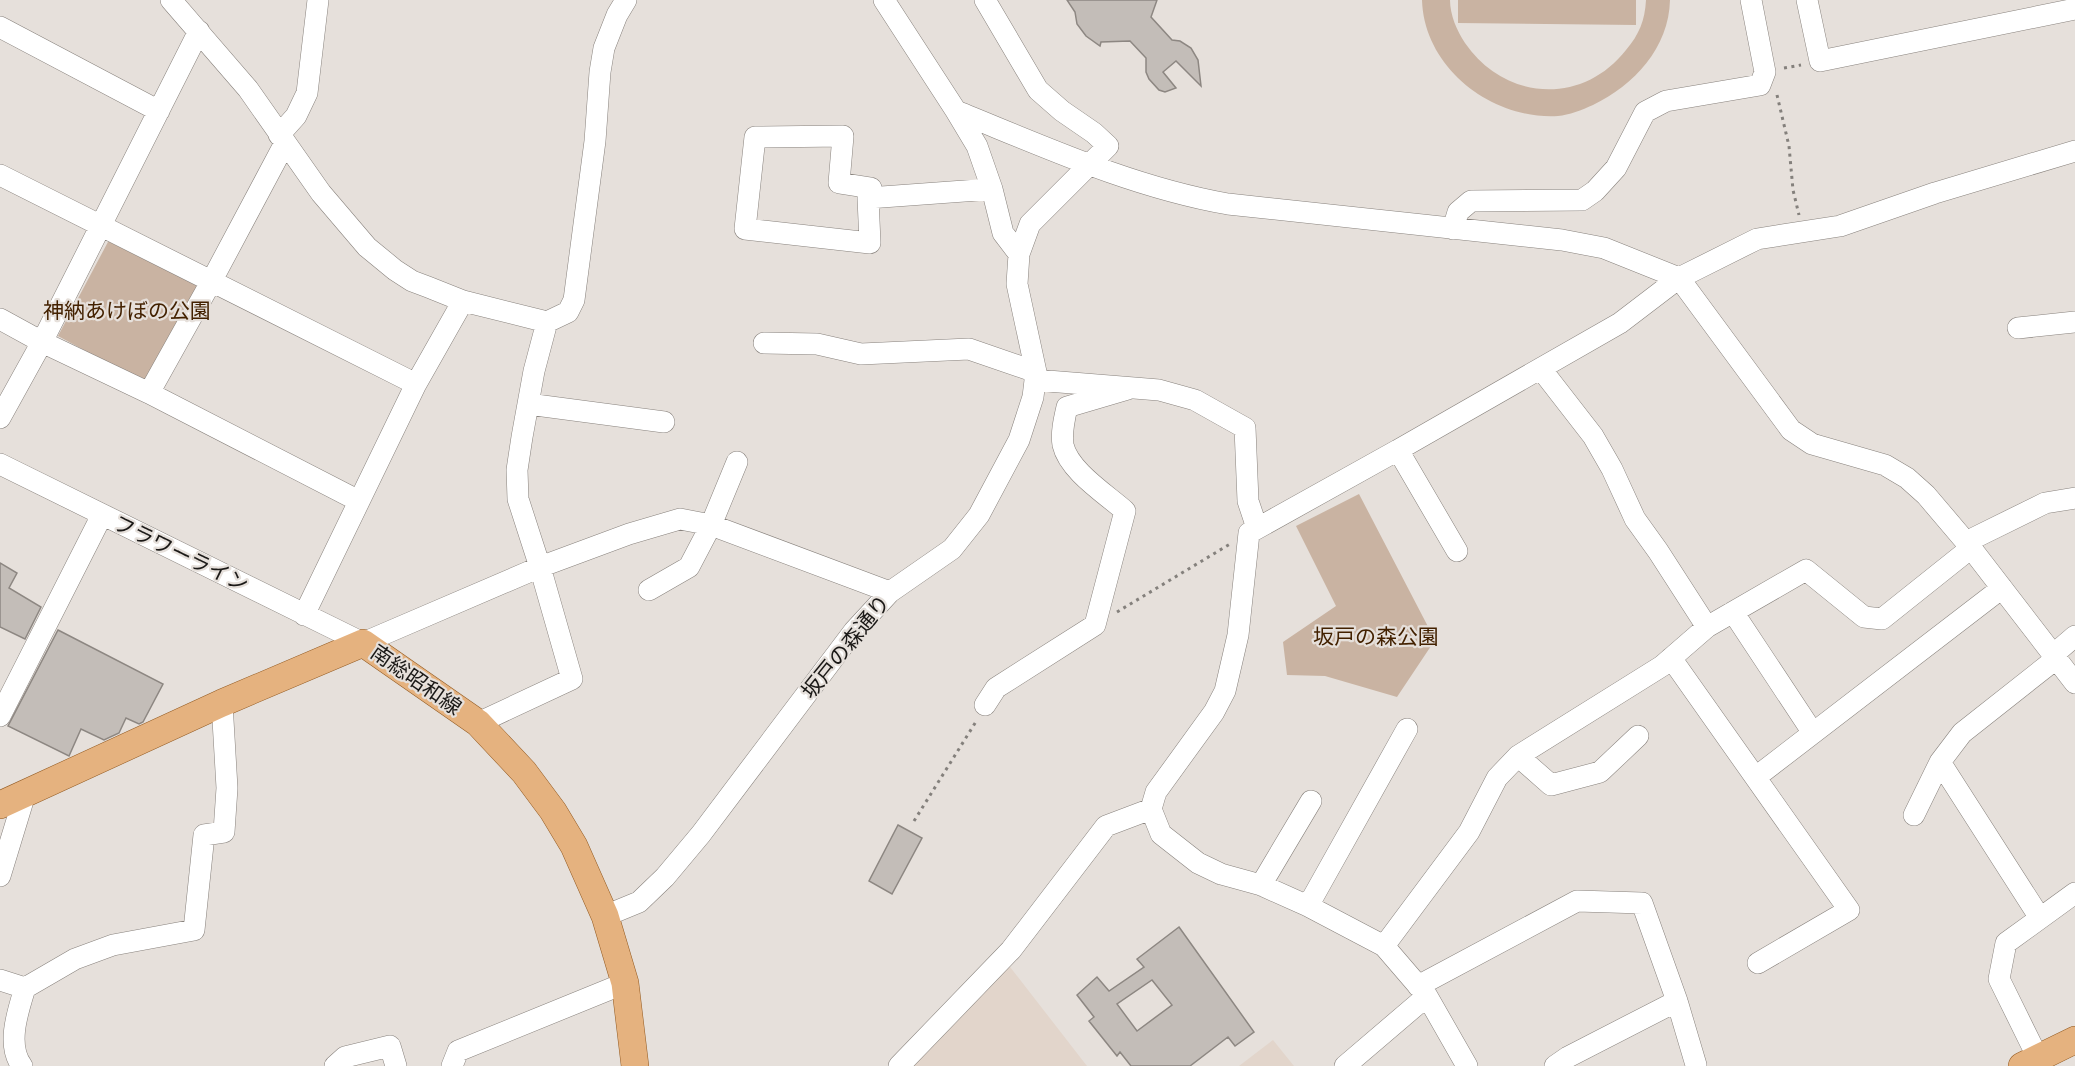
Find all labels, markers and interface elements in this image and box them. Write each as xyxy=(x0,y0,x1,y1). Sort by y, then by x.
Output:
park label: 神納あけぼの公園 xyxy=(43,298,211,324)
street label: フラワーライン xyxy=(109,510,253,598)
street label: 坂戸の森通り xyxy=(796,590,896,704)
park label: 坂戸の森公園 xyxy=(1313,624,1439,650)
street label: 南総昭和線 xyxy=(366,639,466,721)

